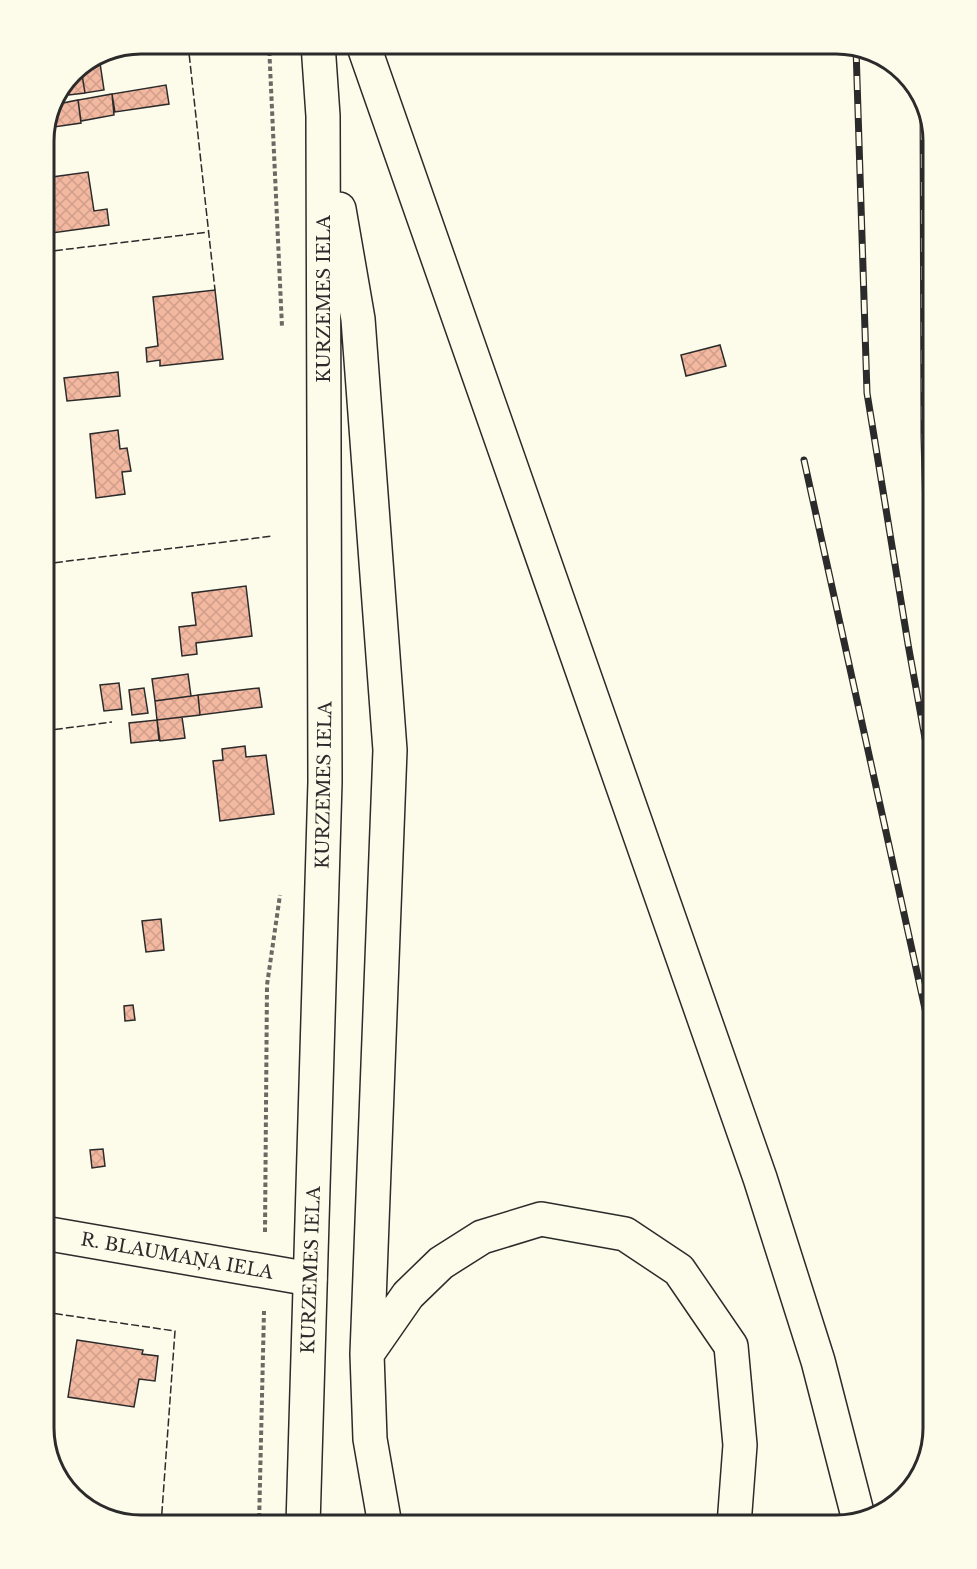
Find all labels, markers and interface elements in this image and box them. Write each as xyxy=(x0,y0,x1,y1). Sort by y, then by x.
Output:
street label: KURZEMES IELA xyxy=(313,214,335,383)
street label: KURZEMES IELA xyxy=(312,700,336,869)
street label: KURZEMES IELA xyxy=(297,1185,325,1354)
street label: R. BLAUMAŅA IELA xyxy=(79,1228,276,1284)

